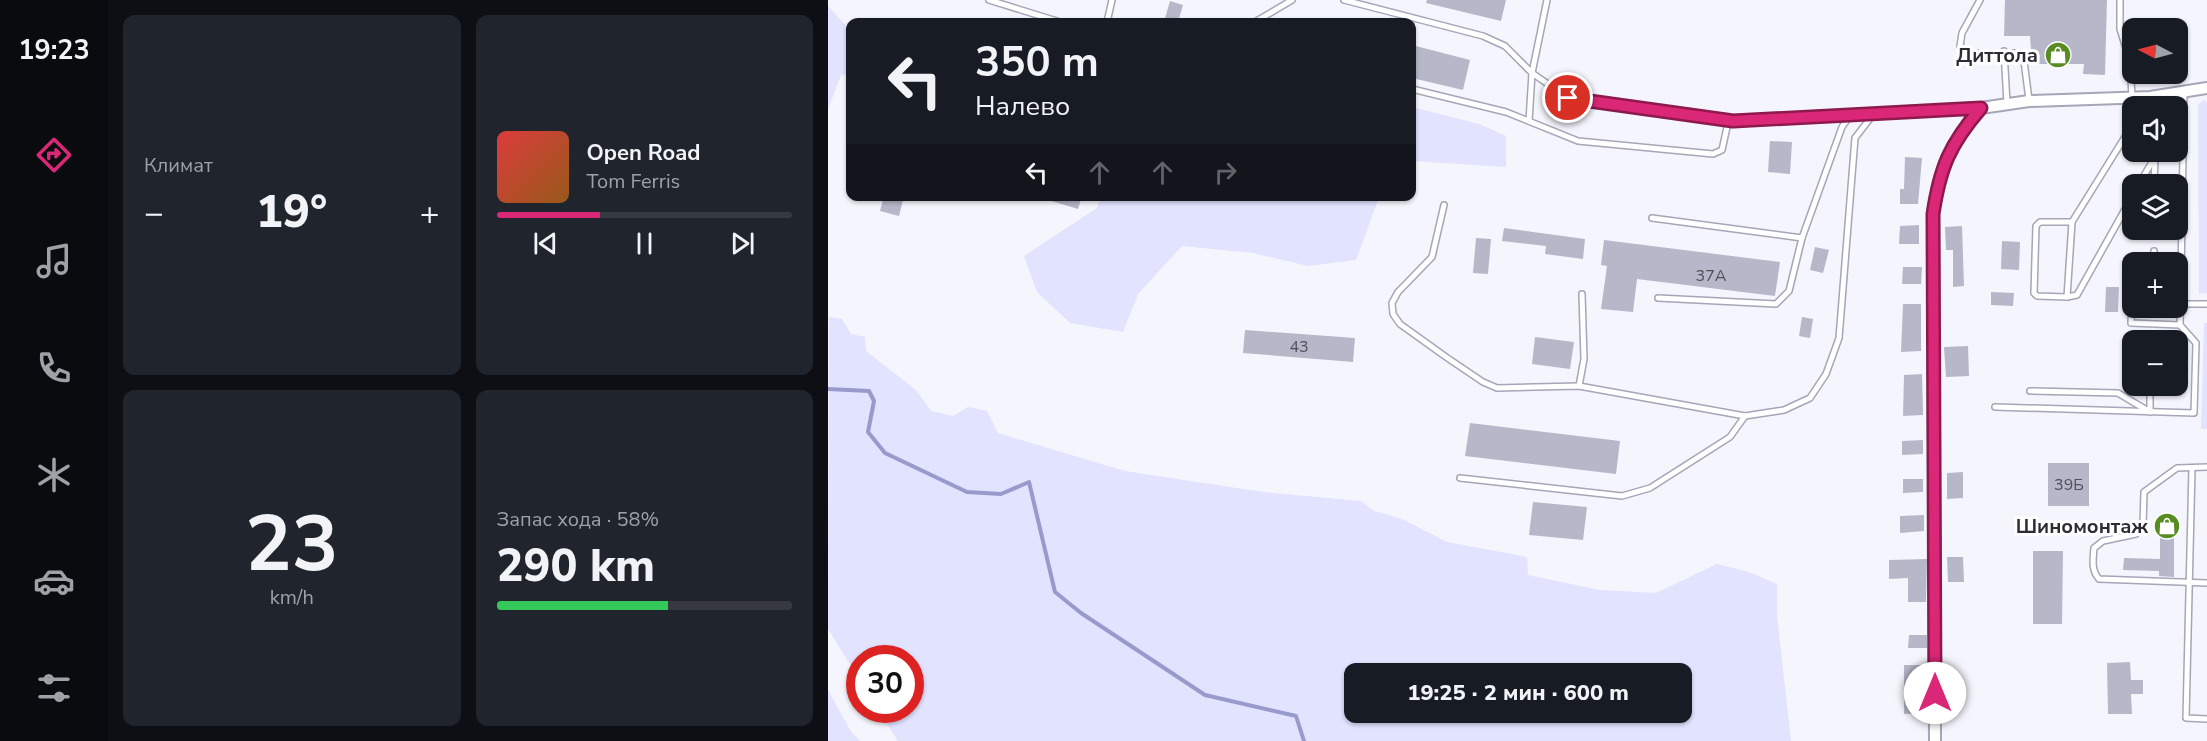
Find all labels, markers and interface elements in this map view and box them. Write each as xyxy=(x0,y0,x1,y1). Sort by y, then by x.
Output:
north arrow xyxy=(2122,18,2188,84)
map controls xyxy=(2122,18,2188,396)
text: 19:23 xyxy=(18,32,90,69)
text: 350 m xyxy=(975,34,1099,91)
shop icon: Диттола xyxy=(2043,40,2073,70)
icon: left xyxy=(876,42,954,120)
place label: Диттола xyxy=(1956,42,2038,69)
pin xyxy=(1542,72,1593,123)
icon: arrive xyxy=(1551,81,1584,114)
text: Налево xyxy=(975,88,1070,125)
button: sound xyxy=(2122,96,2188,162)
icon: directions xyxy=(33,134,75,176)
text: Open Road xyxy=(587,138,700,168)
text: Климат xyxy=(144,152,213,179)
icon: left xyxy=(1020,156,1053,189)
icon: ahead xyxy=(1083,156,1116,189)
icon: ahead xyxy=(1146,156,1179,189)
icon: right xyxy=(1209,156,1242,189)
text: Tom Ferris xyxy=(587,168,680,195)
button: layers xyxy=(2122,174,2188,240)
text: 19° xyxy=(256,182,327,243)
text: − xyxy=(144,191,164,236)
text: + xyxy=(420,191,440,236)
icon: previous xyxy=(529,227,562,260)
icon: pause xyxy=(628,227,661,260)
icon: next xyxy=(726,227,759,260)
icon: music xyxy=(33,240,75,282)
button: + xyxy=(2122,252,2188,318)
house number: 37А xyxy=(1696,265,1727,287)
button: − xyxy=(2122,330,2188,396)
house number: 43 xyxy=(1289,336,1309,358)
icon: phone xyxy=(33,347,75,389)
icon: climate xyxy=(33,454,75,496)
house number: 39Б xyxy=(2054,474,2084,496)
text: 23 xyxy=(245,491,339,598)
text: Запас хода · 58% xyxy=(497,506,659,533)
shop icon: Шиномонтаж xyxy=(2152,511,2182,541)
place label: Шиномонтаж xyxy=(2016,513,2148,540)
text: 290 km xyxy=(497,536,655,597)
icon: car xyxy=(33,560,75,602)
text: km/h xyxy=(270,584,314,611)
speed limit sign: 30 xyxy=(846,645,924,723)
position arrow xyxy=(1903,661,1967,725)
icon: filters xyxy=(33,667,75,709)
text: 19:25 · 2 мин · 600 m xyxy=(1407,678,1629,708)

